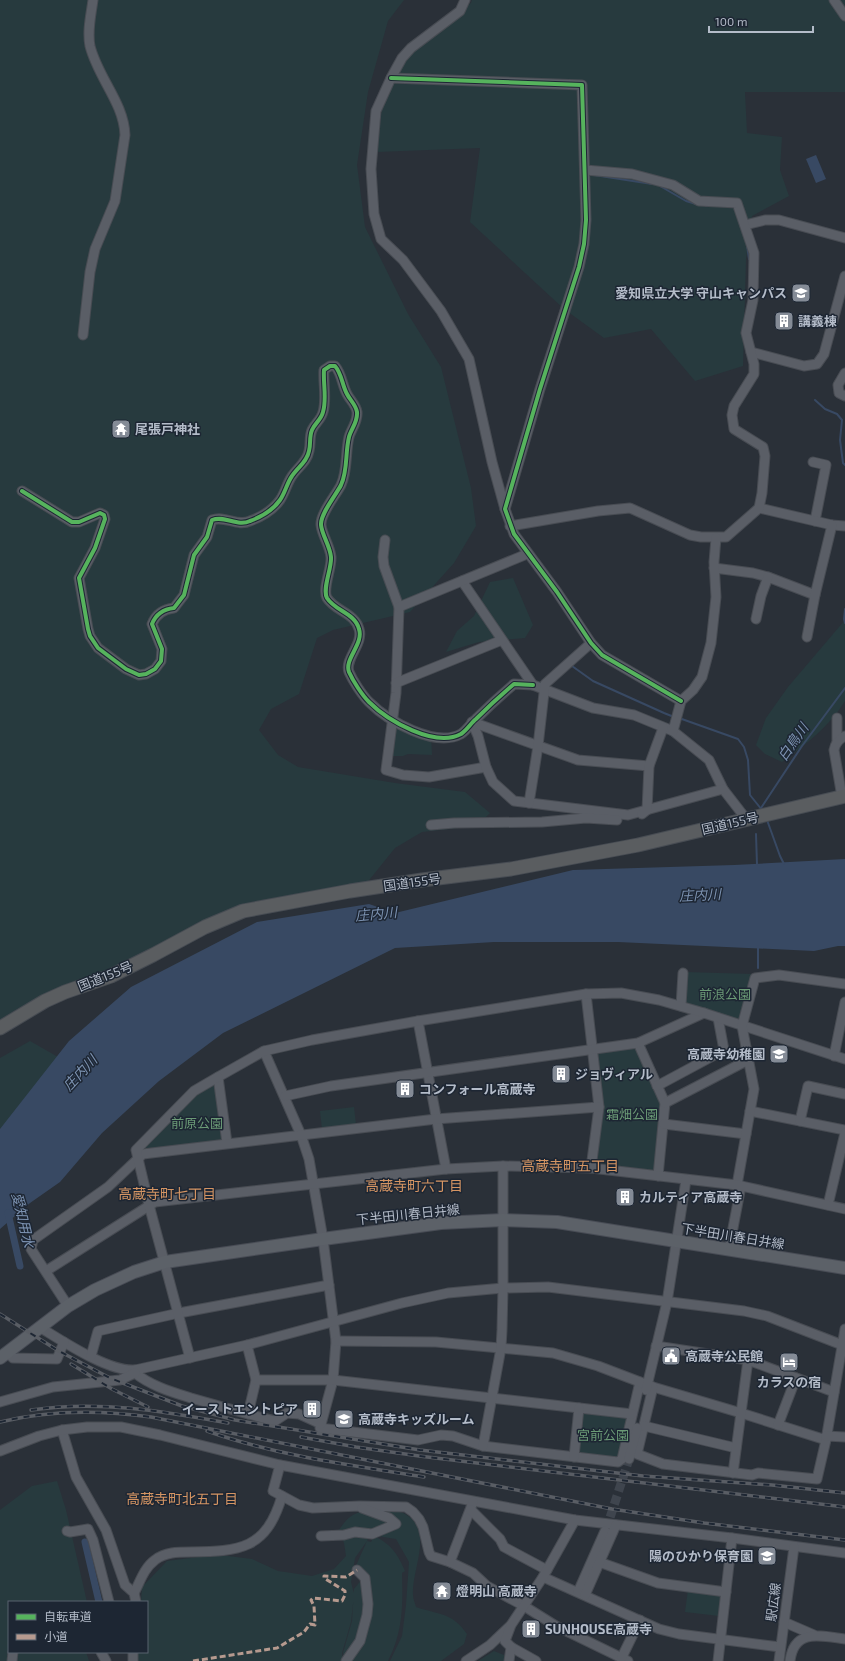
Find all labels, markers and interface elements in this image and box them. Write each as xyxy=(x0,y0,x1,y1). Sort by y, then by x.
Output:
scale bar xyxy=(709,8,813,34)
text: 100 m xyxy=(715,14,747,28)
school or university icon: 愛知県立大学 守山キャンパス xyxy=(790,282,812,304)
place label: 愛知県立大学 守山キャンパス xyxy=(615,285,787,301)
building icon: 講義棟 xyxy=(773,310,795,332)
place label: 講義棟 xyxy=(798,313,837,329)
temple icon: 尾張戸神社 xyxy=(110,418,132,440)
place label: 尾張戸神社 xyxy=(135,421,200,437)
water label: 白鳥川 xyxy=(774,718,813,764)
street label: 国道155号 xyxy=(700,809,760,837)
street label: 国道155号 xyxy=(382,870,442,894)
water label: 庄内川 xyxy=(679,885,723,904)
water label: 庄内川 xyxy=(354,903,400,924)
street label: 国道155号 xyxy=(75,958,135,994)
park label: 前浪公園 xyxy=(699,986,751,1002)
school or university icon: 高蔵寺幼稚園 xyxy=(768,1043,790,1065)
place label: 高蔵寺幼稚園 xyxy=(687,1046,765,1062)
water label: 庄内川 xyxy=(59,1050,102,1094)
building icon: ジョヴィアル xyxy=(550,1063,572,1085)
place label: ジョヴィアル xyxy=(575,1066,653,1082)
building icon: コンフォール高蔵寺 xyxy=(394,1078,416,1100)
place label: コンフォール高蔵寺 xyxy=(419,1081,536,1097)
park label: 霜畑公園 xyxy=(606,1106,658,1122)
park label: 前原公園 xyxy=(171,1115,223,1131)
district label: 高蔵寺町五丁目 xyxy=(521,1157,619,1174)
district label: 高蔵寺町六丁目 xyxy=(365,1177,463,1194)
district label: 高蔵寺町七丁目 xyxy=(118,1185,216,1202)
building icon: カルティア高蔵寺 xyxy=(614,1186,636,1208)
place label: カルティア高蔵寺 xyxy=(639,1189,742,1205)
water label: 愛知用水 xyxy=(9,1191,39,1251)
street label: 下半田川春日井線 xyxy=(355,1201,461,1227)
street label: 下半田川春日井線 xyxy=(680,1220,786,1252)
public building icon: 高蔵寺公民館 xyxy=(660,1345,682,1367)
place label: 高蔵寺公民館 xyxy=(685,1348,763,1364)
hotel icon: カラスの宿 xyxy=(778,1351,800,1373)
place label: カラスの宿 xyxy=(757,1374,821,1390)
building icon: イーストエントピア xyxy=(301,1398,323,1420)
place label: イーストエントピア xyxy=(182,1401,298,1417)
school or university icon: 高蔵寺キッズルーム xyxy=(333,1408,355,1430)
place label: 高蔵寺キッズルーム xyxy=(358,1411,475,1427)
park label: 宮前公園 xyxy=(577,1427,629,1443)
district label: 高蔵寺町北五丁目 xyxy=(126,1490,238,1507)
school or university icon: 陽のひかり保育園 xyxy=(756,1545,778,1567)
place label: 陽のひかり保育園 xyxy=(649,1548,753,1564)
temple icon: 燈明山 高蔵寺 xyxy=(431,1580,453,1602)
street label: 駅広線 xyxy=(763,1582,783,1622)
place label: 燈明山 高蔵寺 xyxy=(456,1583,537,1599)
legend xyxy=(8,1601,148,1653)
text: 自転車道 xyxy=(44,1609,92,1623)
building icon: SUNHOUSE高蔵寺 xyxy=(520,1618,542,1640)
place label: SUNHOUSE高蔵寺 xyxy=(545,1621,652,1637)
text: 小道 xyxy=(44,1629,68,1643)

